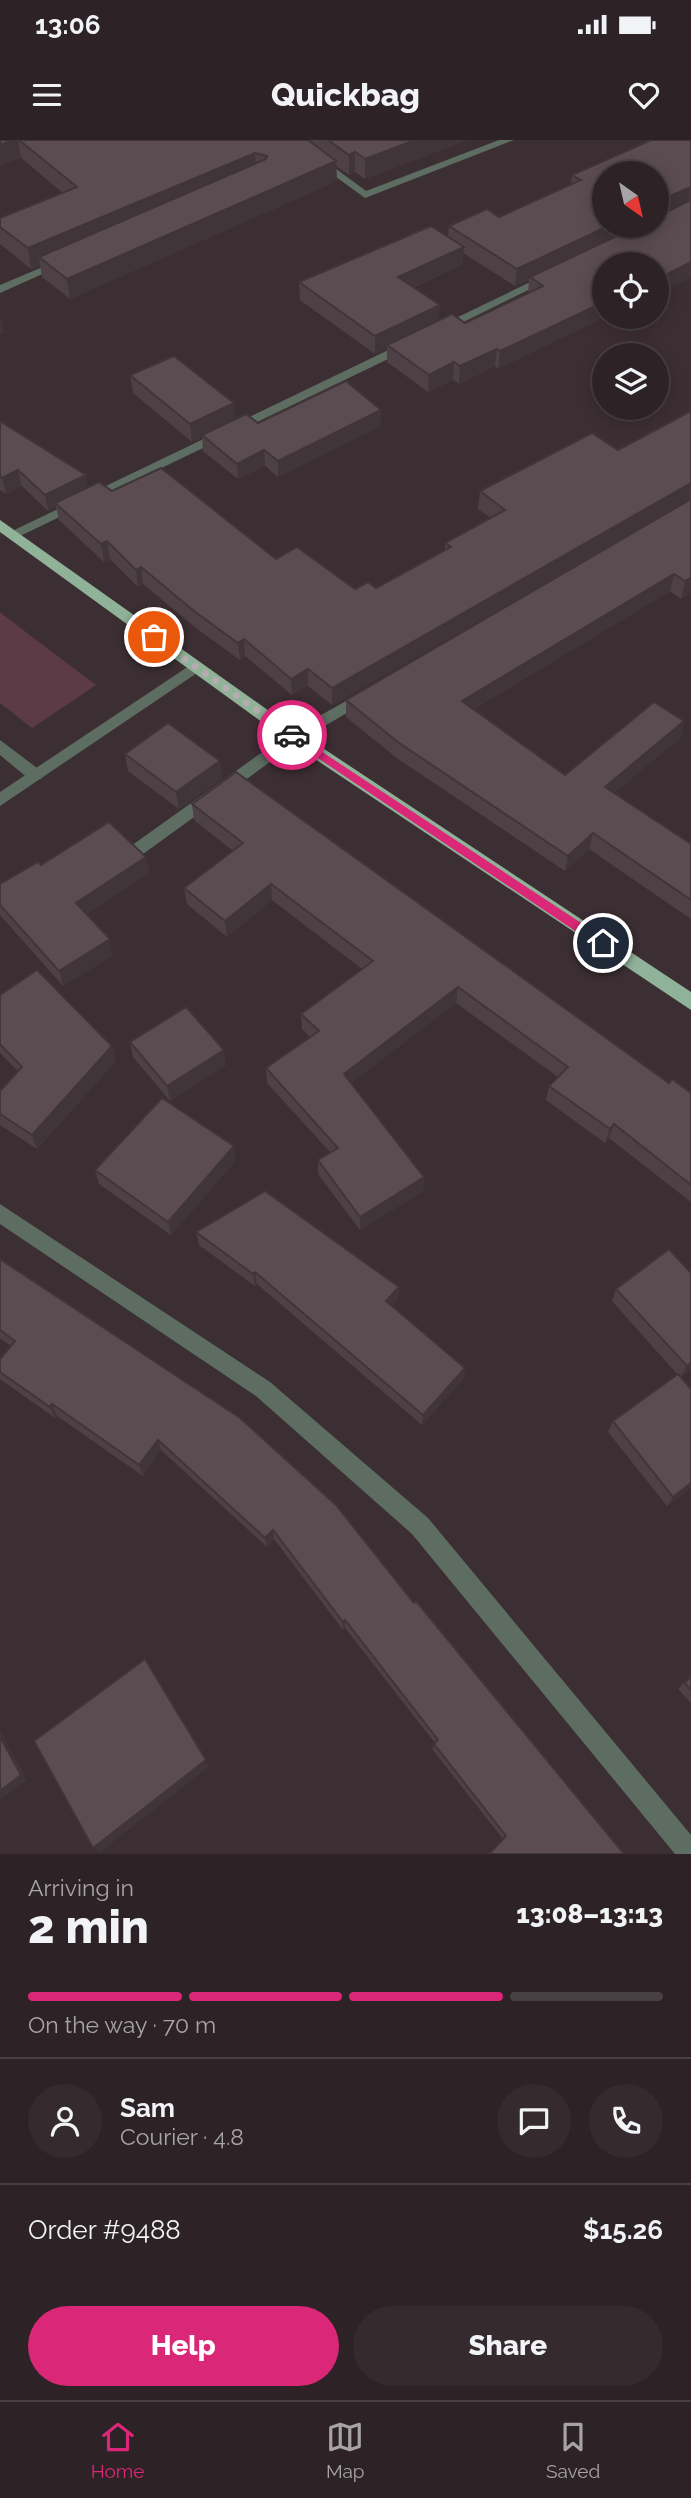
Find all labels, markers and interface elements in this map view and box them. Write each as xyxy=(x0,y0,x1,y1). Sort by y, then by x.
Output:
text: 13:06 xyxy=(35,10,101,40)
icon: menu xyxy=(28,76,66,114)
text: Quickbag xyxy=(271,76,420,113)
icon: heart xyxy=(625,76,663,114)
north arrow xyxy=(592,161,668,238)
map controls xyxy=(592,161,669,420)
button: locate xyxy=(592,252,669,329)
button: layers xyxy=(592,343,669,420)
pin xyxy=(124,607,184,667)
icon: bag xyxy=(135,618,173,656)
courier xyxy=(257,700,327,770)
icon: car xyxy=(273,716,311,754)
pin xyxy=(573,913,633,973)
icon: home xyxy=(584,924,622,962)
text: Arriving in xyxy=(28,1874,134,1901)
text: 13:08–13:13 xyxy=(516,1899,663,1929)
text: 2 min xyxy=(28,1900,149,1954)
text: On the way · 70 m xyxy=(28,2011,216,2038)
button: person xyxy=(28,2084,102,2158)
button: chat xyxy=(497,2084,571,2158)
button: phone xyxy=(589,2084,663,2158)
text: Sam xyxy=(120,2093,175,2123)
text: Courier · 4.8 xyxy=(120,2123,244,2150)
text: Order #9488 xyxy=(28,2215,181,2245)
text: $15.26 xyxy=(583,2215,663,2245)
button: Help xyxy=(28,2306,339,2386)
button: Share xyxy=(353,2306,663,2386)
tab: Home xyxy=(91,2418,144,2482)
tab: Map xyxy=(326,2418,365,2482)
tab: Saved xyxy=(546,2418,600,2482)

